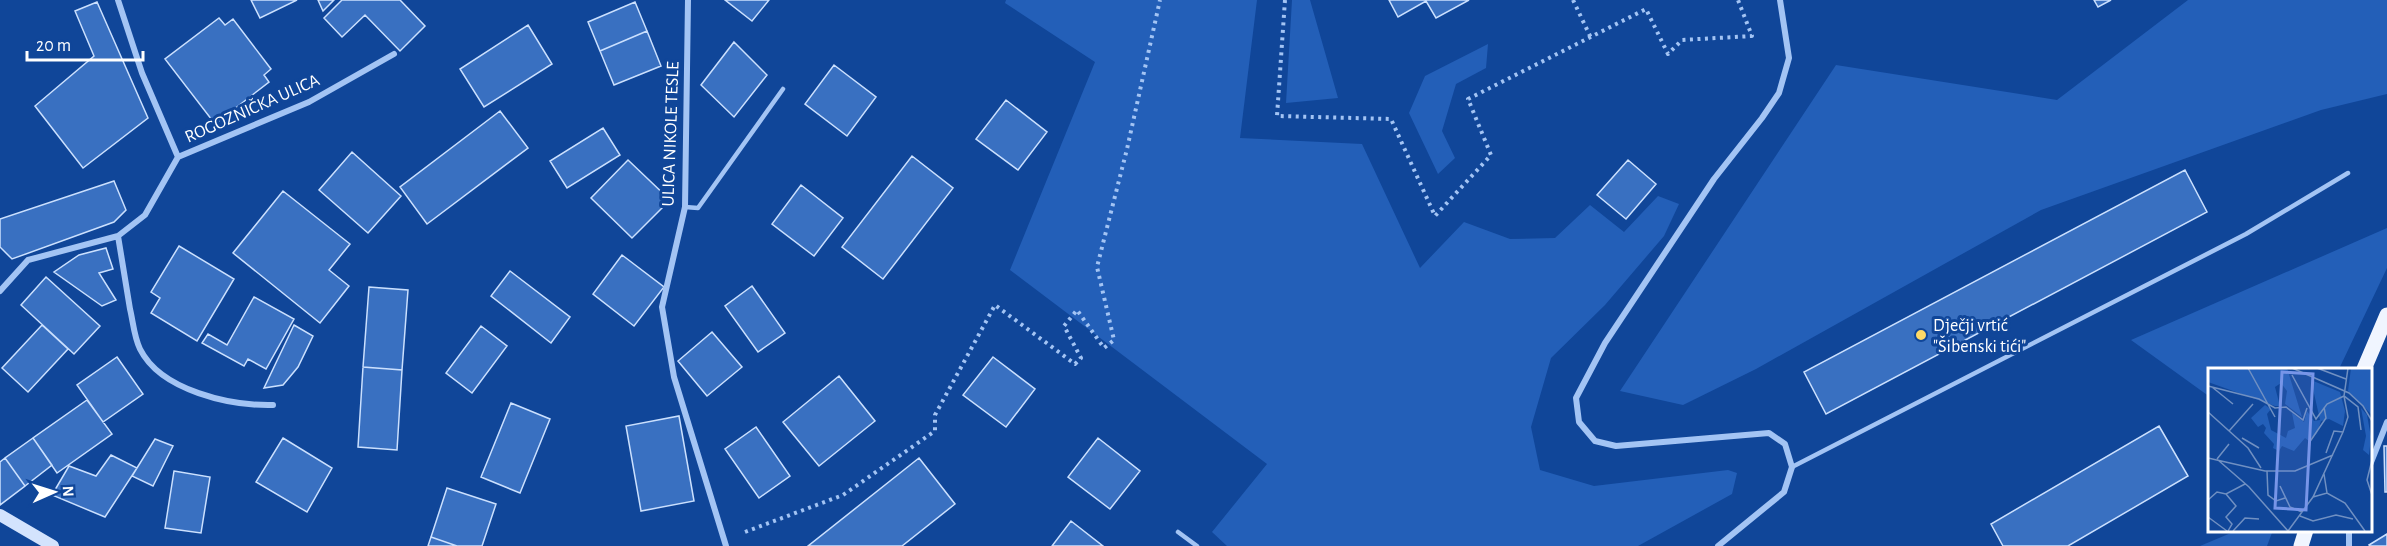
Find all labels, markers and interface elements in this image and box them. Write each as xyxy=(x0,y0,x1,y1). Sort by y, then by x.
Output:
scale bar xyxy=(27,24,142,62)
text: 20 m xyxy=(36,37,71,55)
street label: ULICA NIKOLE TESLE xyxy=(659,61,683,207)
street label: ROGOZNIČKA ULICA xyxy=(181,68,323,147)
place label: Dječji vrtić "Šibenski tići" xyxy=(1933,317,2026,356)
marker: Dječji vrtić "Šibenski tići" xyxy=(1914,328,1928,342)
inset map xyxy=(2208,368,2372,531)
north arrow xyxy=(24,462,84,522)
text: N xyxy=(60,485,76,497)

